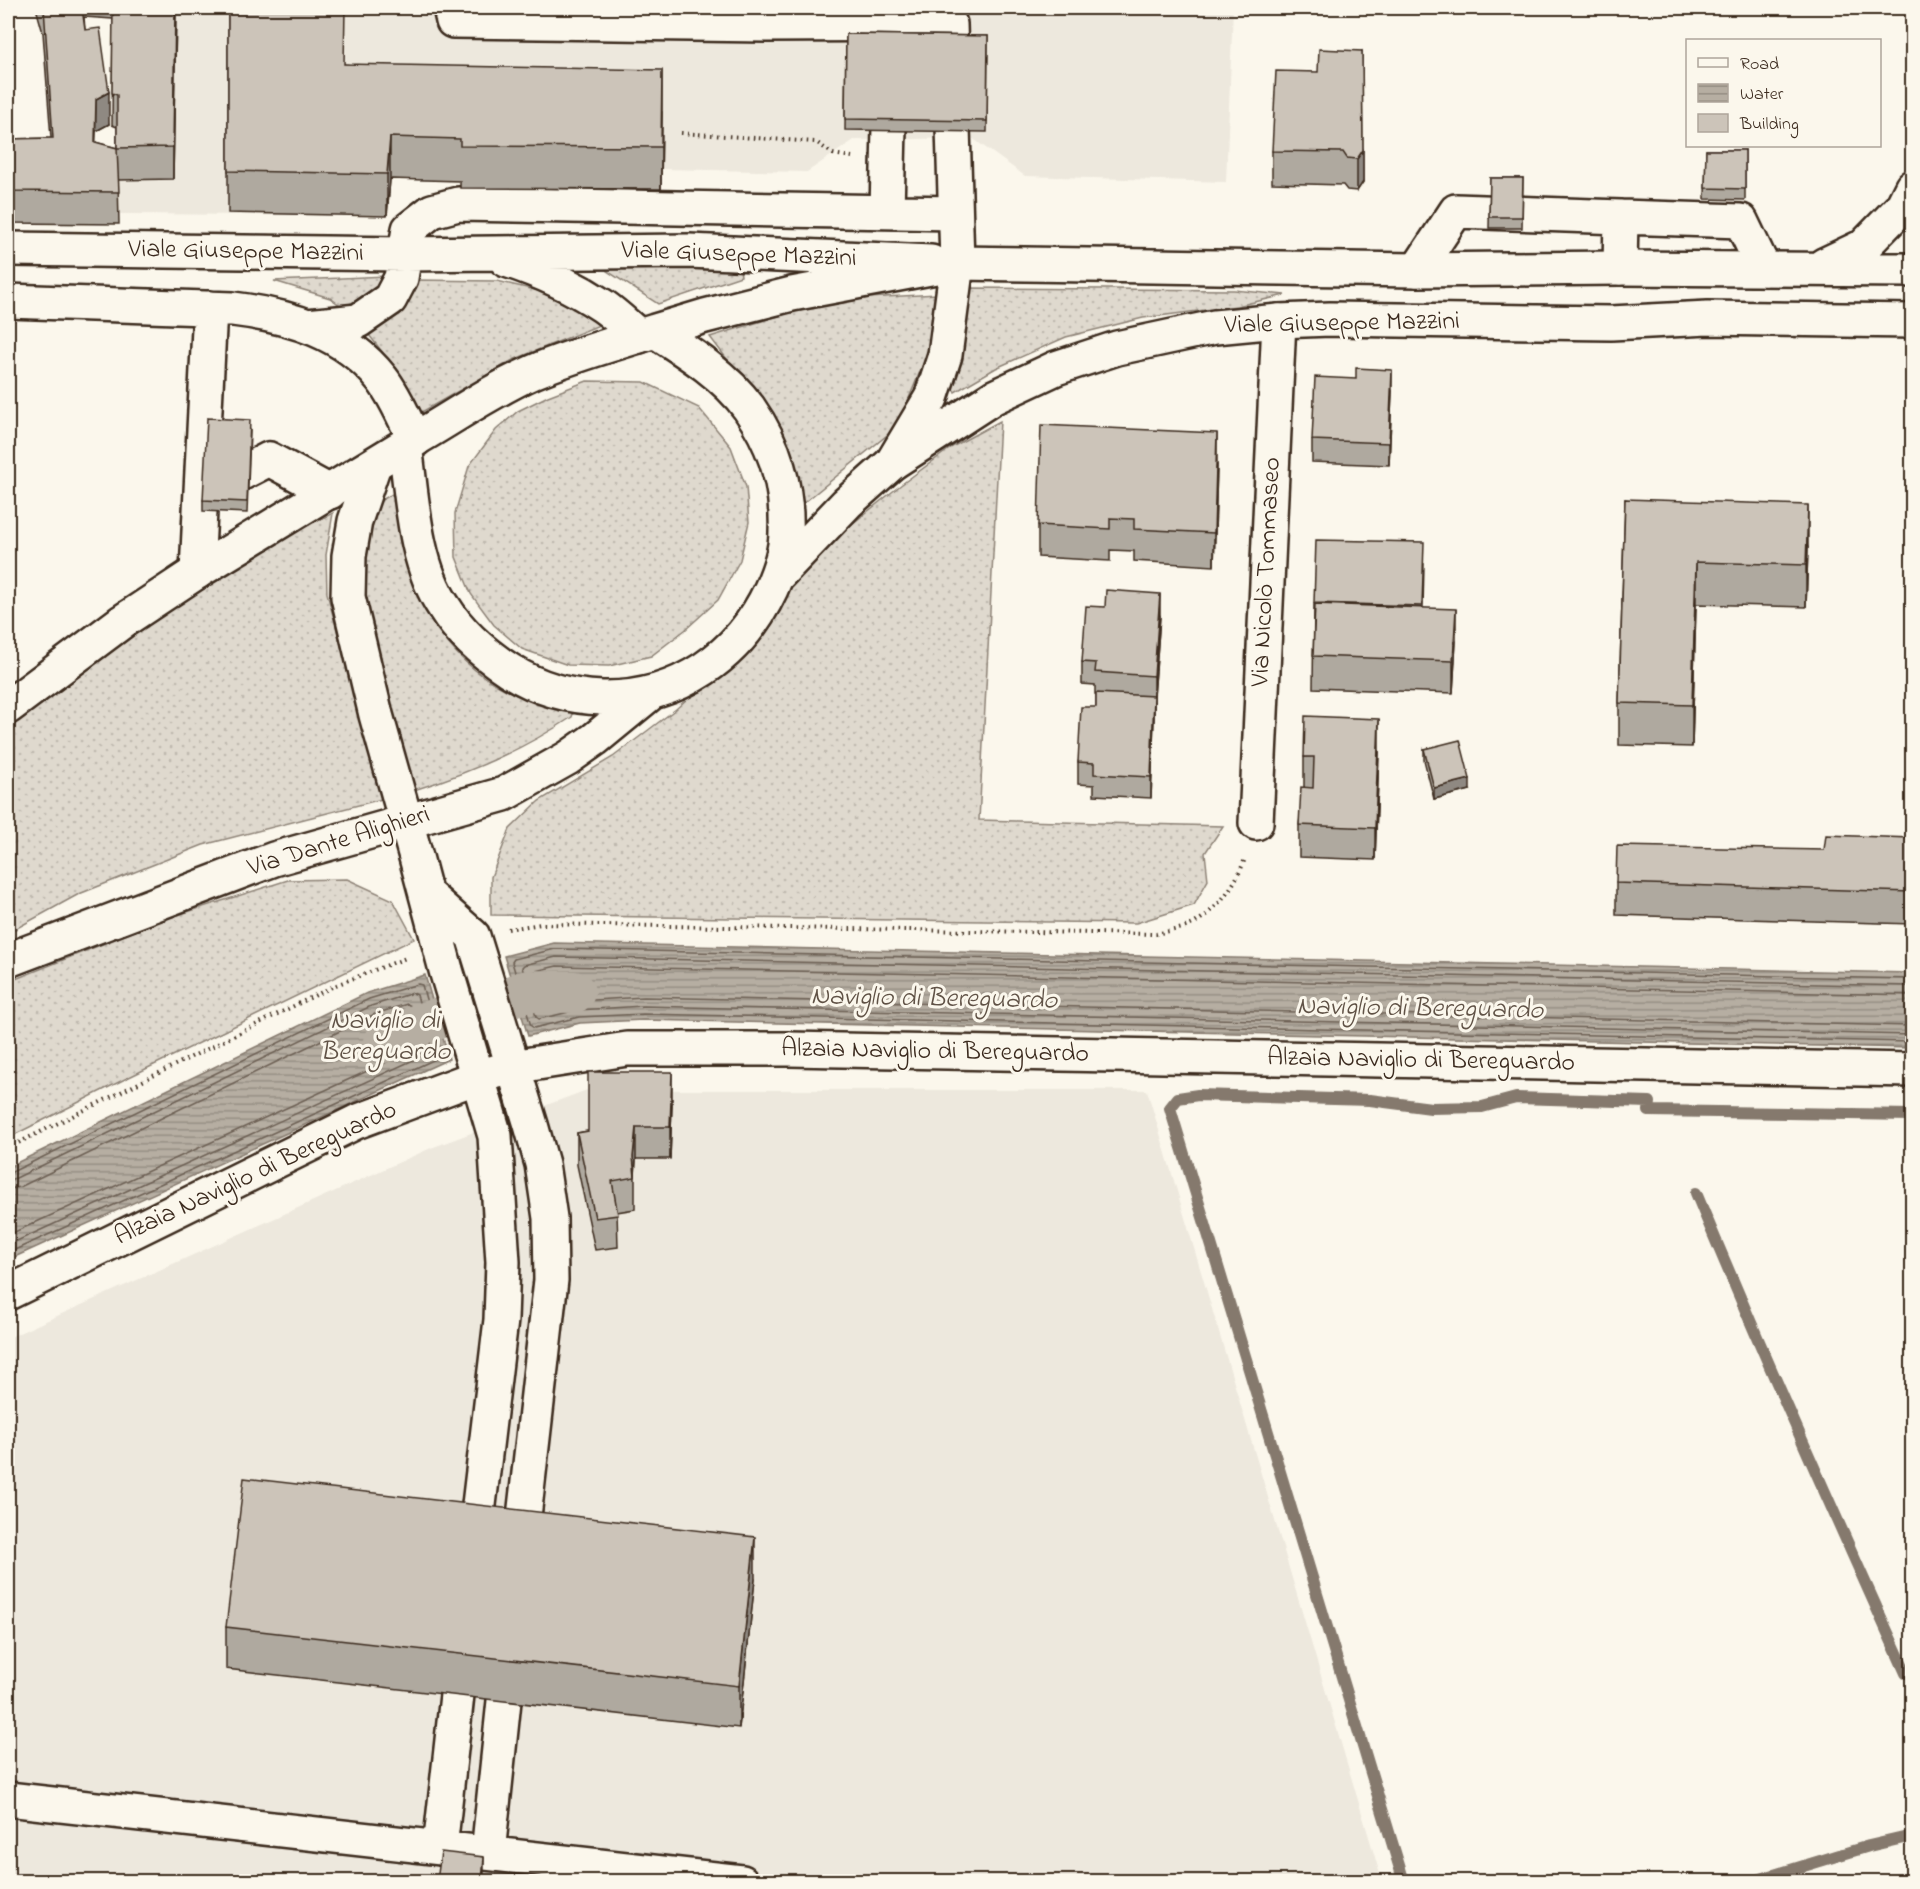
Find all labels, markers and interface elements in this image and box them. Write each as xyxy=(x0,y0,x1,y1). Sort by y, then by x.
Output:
legend xyxy=(1686,39,1881,147)
text: Road xyxy=(1740,52,1779,78)
text: Water xyxy=(1740,82,1784,108)
text: Building xyxy=(1739,112,1799,139)
street label: Viale Giuseppe Mazzini xyxy=(127,231,364,273)
street label: Viale Giuseppe Mazzini xyxy=(620,232,857,278)
street label: Viale Giuseppe Mazzini xyxy=(1223,303,1460,345)
street label: Via Nicolò Tommaseo xyxy=(1242,456,1292,689)
street label: Via Dante Alighieri xyxy=(242,796,435,888)
water label: Naviglio di Bereguardo xyxy=(810,977,1059,1022)
water label: Naviglio di Bereguardo xyxy=(1296,987,1545,1032)
water label: Naviglio di Bereguardo xyxy=(320,1002,451,1073)
street label: Alzaia Naviglio di Bereguardo xyxy=(781,1030,1089,1074)
street label: Alzaia Naviglio di Bereguardo xyxy=(1267,1039,1575,1083)
street label: Alzaia Naviglio di Bereguardo xyxy=(108,1092,404,1256)

